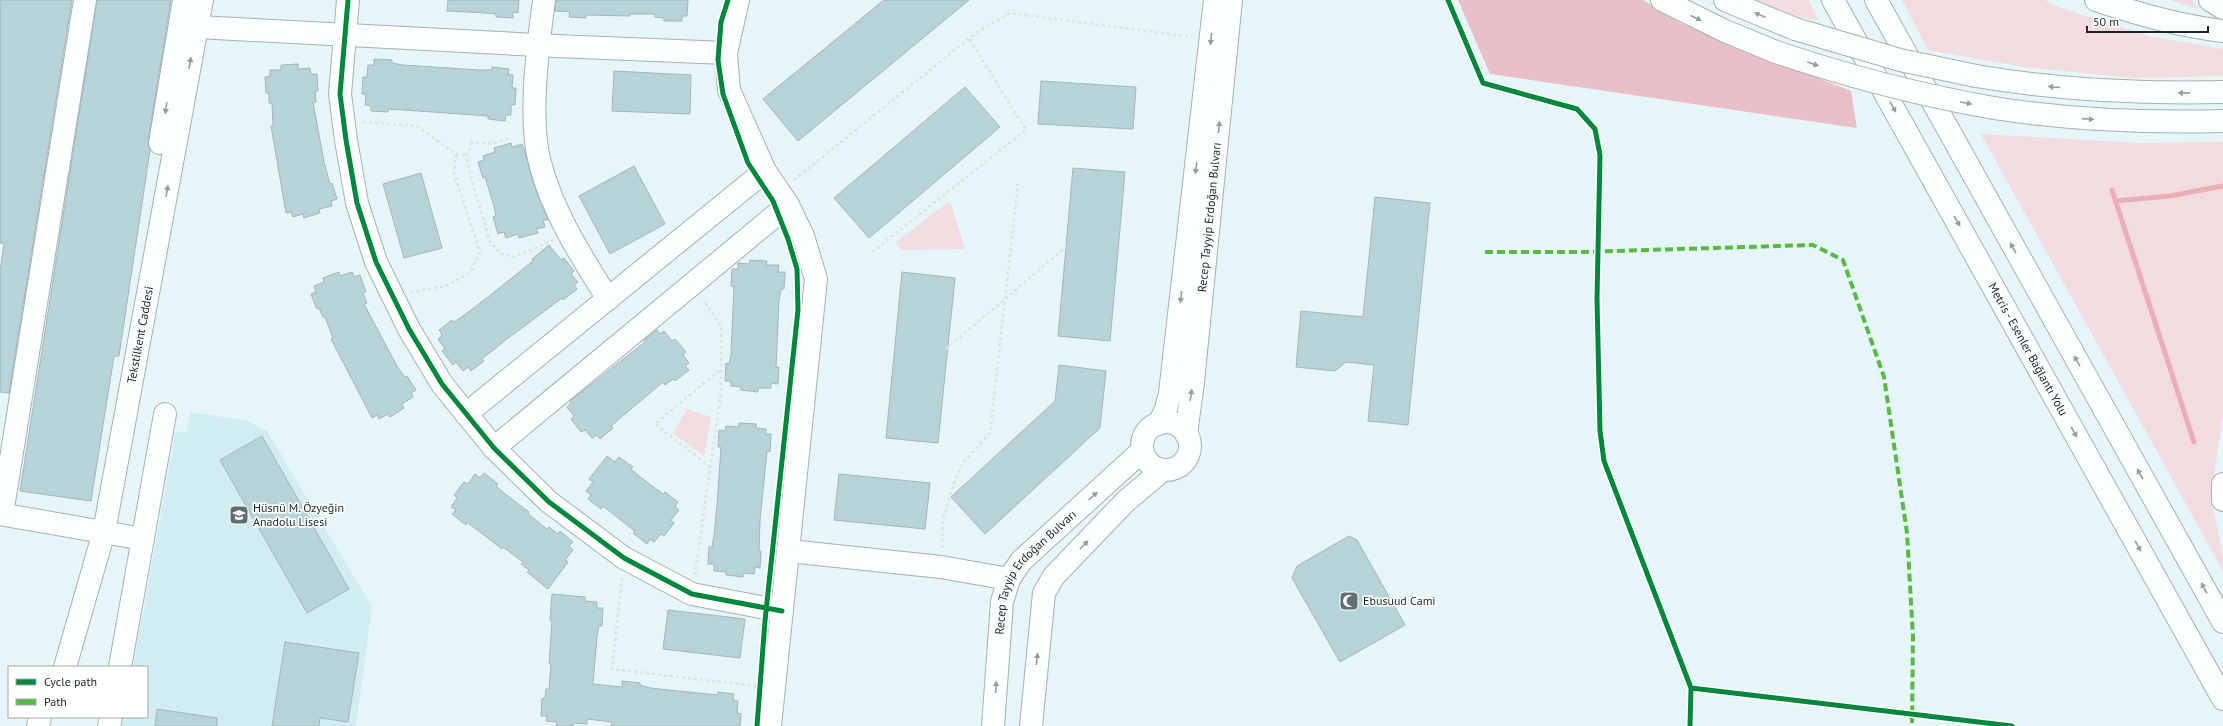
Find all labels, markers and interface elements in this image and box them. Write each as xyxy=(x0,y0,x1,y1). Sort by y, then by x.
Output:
scale bar xyxy=(2087,8,2208,34)
one-way arrow xyxy=(1753,12,1765,18)
text: 50 m xyxy=(2093,14,2119,29)
one-way arrow xyxy=(1691,15,1702,21)
one-way arrow xyxy=(1207,33,1214,45)
one-way arrow xyxy=(187,57,193,69)
one-way arrow xyxy=(1807,62,1819,68)
one-way arrow xyxy=(2048,84,2060,91)
one-way arrow xyxy=(2177,90,2190,96)
one-way arrow xyxy=(1960,100,1972,106)
one-way arrow xyxy=(163,101,169,114)
one-way arrow xyxy=(1890,102,1896,113)
one-way arrow xyxy=(2082,115,2094,122)
one-way arrow xyxy=(1216,121,1223,133)
street label: Recep Tayyip Erdoğan Bulvarı xyxy=(1194,142,1224,293)
one-way arrow xyxy=(1193,162,1199,174)
one-way arrow xyxy=(164,185,170,197)
one-way arrow xyxy=(1954,215,1960,226)
one-way arrow xyxy=(2010,242,2017,254)
street label: Metris - Esenler Bağlantı Yolu xyxy=(1985,280,2071,418)
street label: Tekstilkent Caddesi xyxy=(124,285,156,384)
one-way arrow xyxy=(1178,291,1184,303)
one-way arrow xyxy=(2073,355,2080,367)
one-way arrow xyxy=(1188,389,1194,401)
one-way arrow xyxy=(2071,426,2078,438)
one-way arrow xyxy=(2137,469,2144,480)
one-way arrow xyxy=(1088,491,1098,501)
place label: Hüsnü M. Özyeğin Anadolu Lisesi xyxy=(253,500,344,529)
school or university icon: Hüsnü M. Özyeğin Anadolu Lisesi xyxy=(228,504,250,526)
street label: Recep Tayyip Erdoğan Bulvarı xyxy=(992,507,1079,635)
one-way arrow xyxy=(1080,540,1089,550)
one-way arrow xyxy=(2134,540,2141,552)
one-way arrow xyxy=(2201,582,2207,594)
mosque icon: Ebusuud Cami xyxy=(1338,590,1360,612)
place label: Ebusuud Cami xyxy=(1363,593,1436,608)
one-way arrow xyxy=(1034,653,1041,665)
legend xyxy=(8,666,148,718)
text: Cycle path xyxy=(44,674,97,689)
one-way arrow xyxy=(992,681,999,693)
text: Path xyxy=(44,694,67,709)

